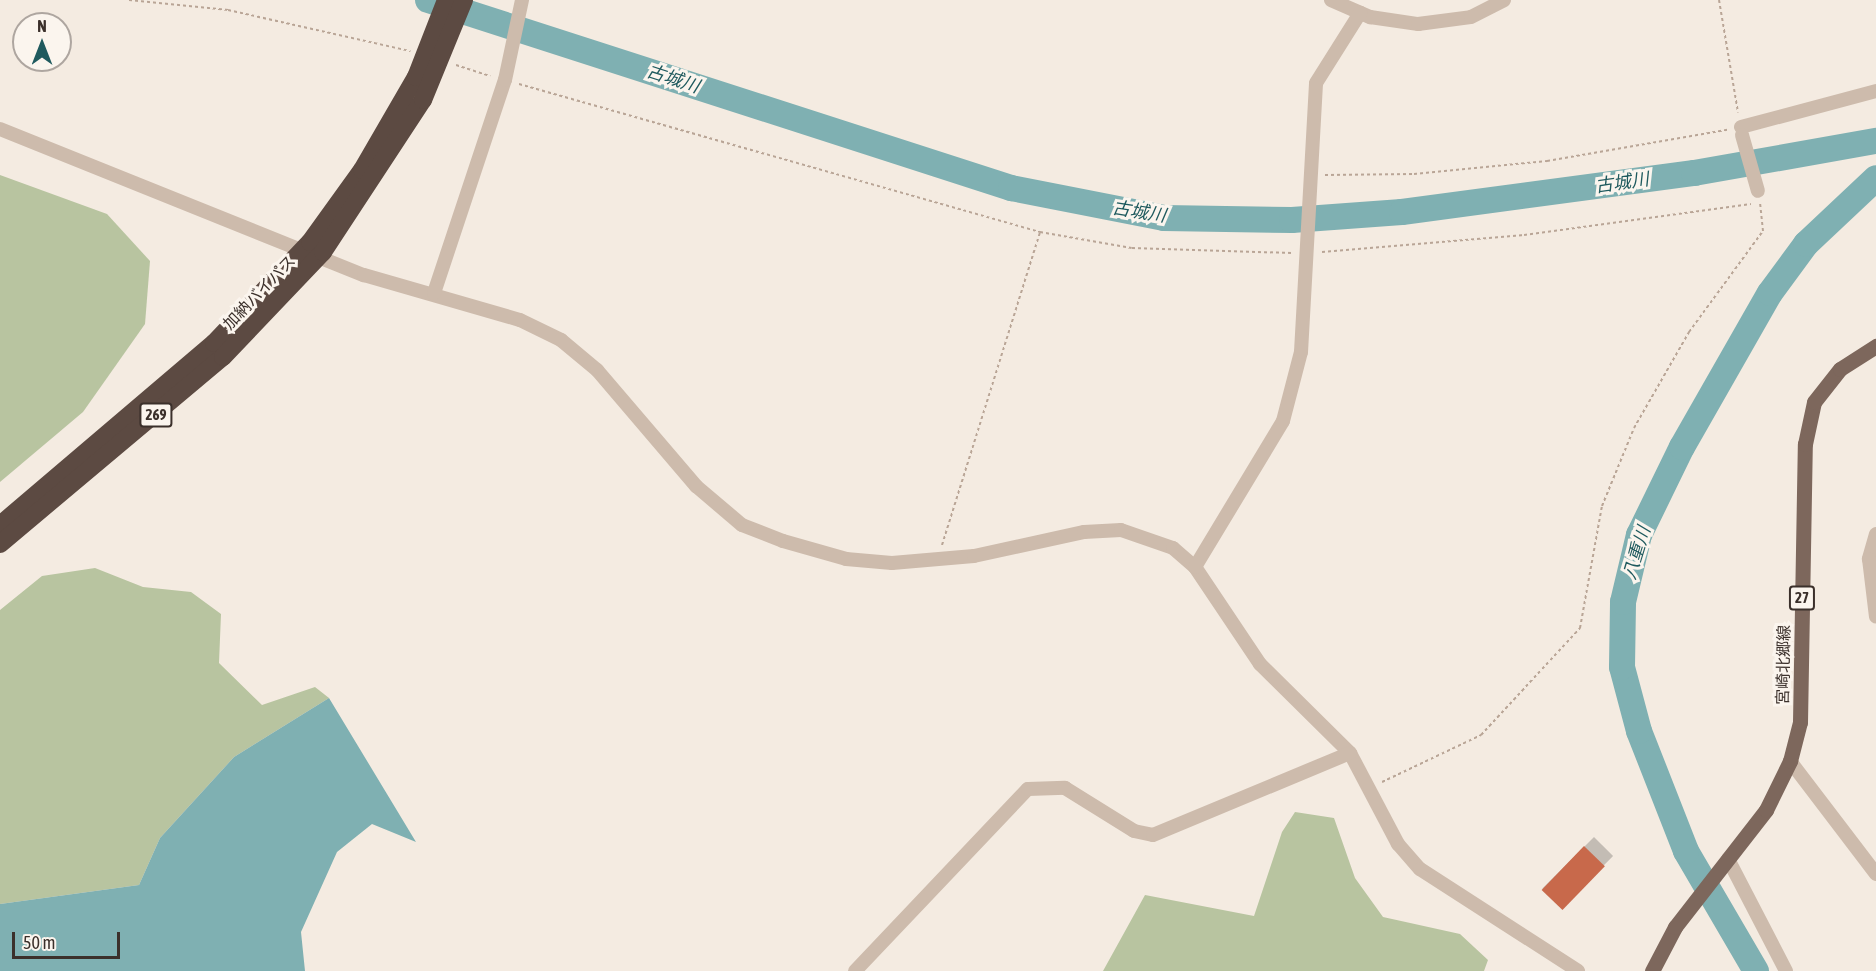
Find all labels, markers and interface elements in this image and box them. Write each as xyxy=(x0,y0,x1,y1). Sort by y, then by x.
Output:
north arrow xyxy=(12,12,72,72)
text: N xyxy=(37,17,47,35)
water label: 古城川 xyxy=(644,60,702,98)
water label: 古城川 xyxy=(1594,169,1650,197)
water label: 古城川 xyxy=(1111,197,1167,227)
street label: 加納バイパス xyxy=(219,251,299,333)
road number: 269 xyxy=(138,403,174,427)
water label: 八重川 xyxy=(1619,524,1655,582)
road number: 27 xyxy=(1788,586,1816,610)
street label: 宮崎北郷線 xyxy=(1773,625,1793,705)
scale bar xyxy=(15,920,123,958)
text: 50 m xyxy=(23,932,55,953)

